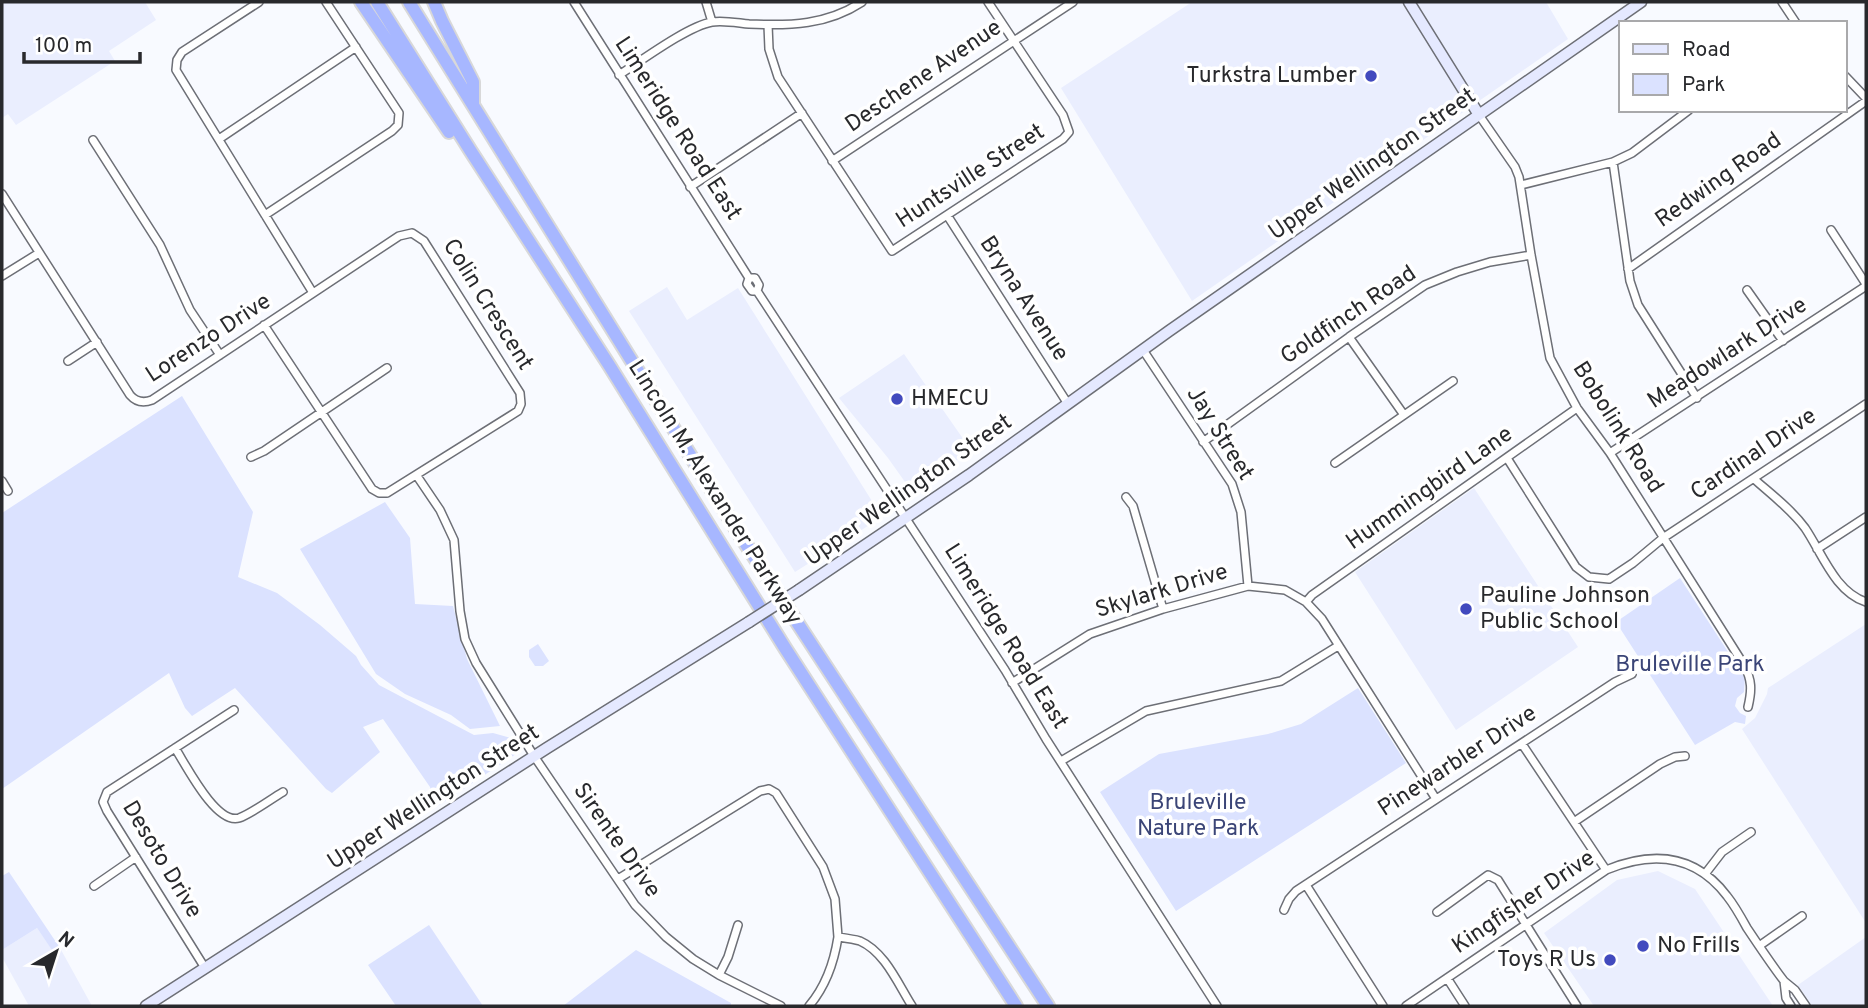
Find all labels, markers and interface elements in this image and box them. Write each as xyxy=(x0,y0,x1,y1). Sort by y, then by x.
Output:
street label: Deschene Avenue xyxy=(840,14,1008,140)
scale bar xyxy=(24,21,140,65)
legend xyxy=(1619,21,1847,112)
street label: Limeridge Road East xyxy=(607,32,747,226)
text: 100 m xyxy=(35,33,92,60)
text: Road xyxy=(1682,37,1731,64)
place label: Turkstra Lumber xyxy=(1186,62,1357,91)
marker: Turkstra Lumber xyxy=(1363,68,1379,84)
text: Park xyxy=(1682,72,1725,99)
street label: Upper Wellington Street xyxy=(1264,82,1482,248)
street label: Huntsville Street xyxy=(891,118,1051,236)
street label: Redwing Road xyxy=(1650,127,1788,235)
street label: Bryna Avenue xyxy=(972,231,1074,367)
street label: Colin Crescent xyxy=(435,234,539,376)
street label: Goldfinch Road xyxy=(1276,260,1422,372)
street label: Lorenzo Drive xyxy=(141,288,277,390)
street label: Meadowlark Drive xyxy=(1643,292,1813,416)
street label: Lincoln M. Alexander Parkway xyxy=(620,355,808,631)
street label: Bobolink Road xyxy=(1565,357,1669,499)
street label: Jay Street xyxy=(1179,382,1259,486)
place label: HMECU xyxy=(911,385,989,414)
marker: HMECU xyxy=(889,391,905,407)
street label: Cardinal Drive xyxy=(1686,402,1822,508)
street label: Upper Wellington Street xyxy=(800,408,1018,574)
street label: Hummingbird Lane xyxy=(1341,421,1519,557)
street label: Limeridge Road East xyxy=(936,539,1074,735)
street label: Skylark Drive xyxy=(1092,558,1232,626)
place label: Pauline Johnson Public School xyxy=(1480,582,1650,637)
marker: Pauline Johnson Public School xyxy=(1458,601,1474,617)
park label: Bruleville Park xyxy=(1615,651,1765,680)
street label: Pinewarbler Drive xyxy=(1373,700,1543,824)
street label: Upper Wellington Street xyxy=(323,719,545,877)
street label: Sirente Drive xyxy=(566,778,666,904)
park label: Bruleville Nature Park xyxy=(1137,789,1259,844)
street label: Desoto Drive xyxy=(115,796,207,924)
street label: Kingfisher Drive xyxy=(1447,844,1601,962)
north arrow xyxy=(21,917,91,987)
text: N xyxy=(53,927,78,954)
place label: No Frills xyxy=(1657,932,1740,961)
marker: No Frills xyxy=(1635,938,1651,954)
place label: Toys R Us xyxy=(1497,946,1596,975)
marker: Toys R Us xyxy=(1602,952,1618,968)

